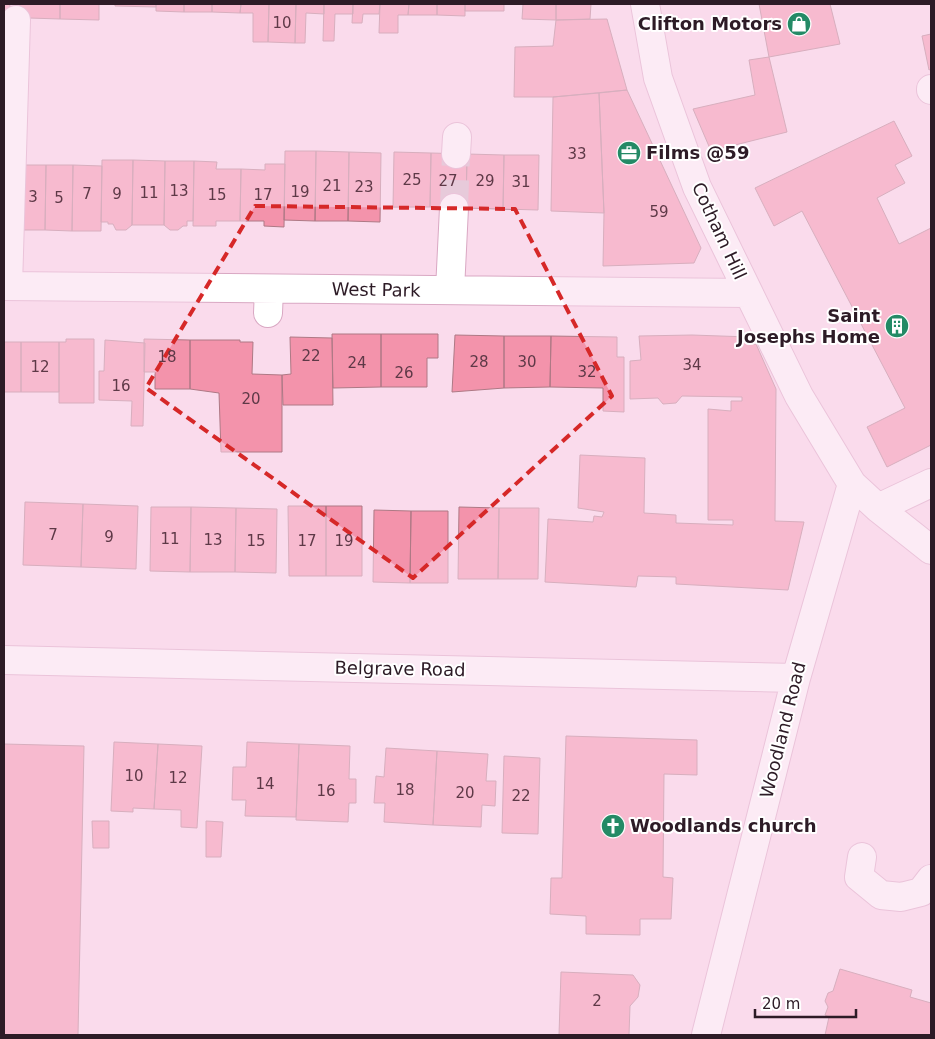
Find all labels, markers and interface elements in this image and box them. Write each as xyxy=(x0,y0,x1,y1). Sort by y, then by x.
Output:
shop icon: Clifton Motors xyxy=(786,11,812,37)
place label: Clifton Motors xyxy=(638,13,782,34)
house number: 10 xyxy=(272,14,292,32)
office icon: Films @59 xyxy=(616,140,642,166)
place label: Films @59 xyxy=(646,142,749,163)
house number: 33 xyxy=(567,145,587,163)
house number: 25 xyxy=(402,171,422,189)
house number: 27 xyxy=(438,172,458,190)
house number: 29 xyxy=(475,172,495,190)
house number: 31 xyxy=(511,173,531,191)
house number: 21 xyxy=(322,177,342,195)
house number: 23 xyxy=(354,178,374,196)
street label: Cotham Hill xyxy=(688,179,751,283)
house number: 13 xyxy=(169,182,189,200)
house number: 19 xyxy=(290,183,310,201)
house number: 11 xyxy=(139,184,159,202)
house number: 7 xyxy=(82,185,92,203)
house number: 9 xyxy=(112,185,122,203)
house number: 15 xyxy=(207,186,227,204)
house number: 17 xyxy=(253,186,273,204)
house number: 3 xyxy=(28,188,38,206)
house number: 5 xyxy=(54,189,64,207)
house number: 59 xyxy=(649,203,669,221)
street label: West Park xyxy=(331,278,421,301)
place label: Saint Josephs Home xyxy=(735,305,880,347)
building icon: Saint Josephs Home xyxy=(884,313,910,339)
house number: 22 xyxy=(301,347,321,365)
house number: 18 xyxy=(157,348,177,366)
house number: 28 xyxy=(469,353,489,371)
house number: 30 xyxy=(517,353,537,371)
house number: 24 xyxy=(347,354,367,372)
house number: 34 xyxy=(682,356,702,374)
house number: 12 xyxy=(30,358,50,376)
house number: 32 xyxy=(577,363,597,381)
house number: 26 xyxy=(394,364,414,382)
house number: 16 xyxy=(111,377,131,395)
house number: 20 xyxy=(241,390,261,408)
house number: 7 xyxy=(48,526,58,544)
house number: 9 xyxy=(104,528,114,546)
house number: 11 xyxy=(160,530,180,548)
house number: 13 xyxy=(203,531,223,549)
house number: 15 xyxy=(246,532,266,550)
house number: 17 xyxy=(297,532,317,550)
house number: 19 xyxy=(334,532,354,550)
street label: Belgrave Road xyxy=(334,657,466,680)
street label: Woodland Road xyxy=(755,659,810,800)
house number: 10 xyxy=(124,767,144,785)
house number: 12 xyxy=(168,769,188,787)
house number: 14 xyxy=(255,775,275,793)
house number: 18 xyxy=(395,781,415,799)
house number: 16 xyxy=(316,782,336,800)
house number: 20 xyxy=(455,784,475,802)
house number: 22 xyxy=(511,787,531,805)
church icon: Woodlands church xyxy=(600,813,626,839)
place label: Woodlands church xyxy=(630,815,817,836)
scale bar xyxy=(755,986,856,1018)
house number: 2 xyxy=(592,992,602,1010)
text: 20 m xyxy=(762,995,800,1013)

